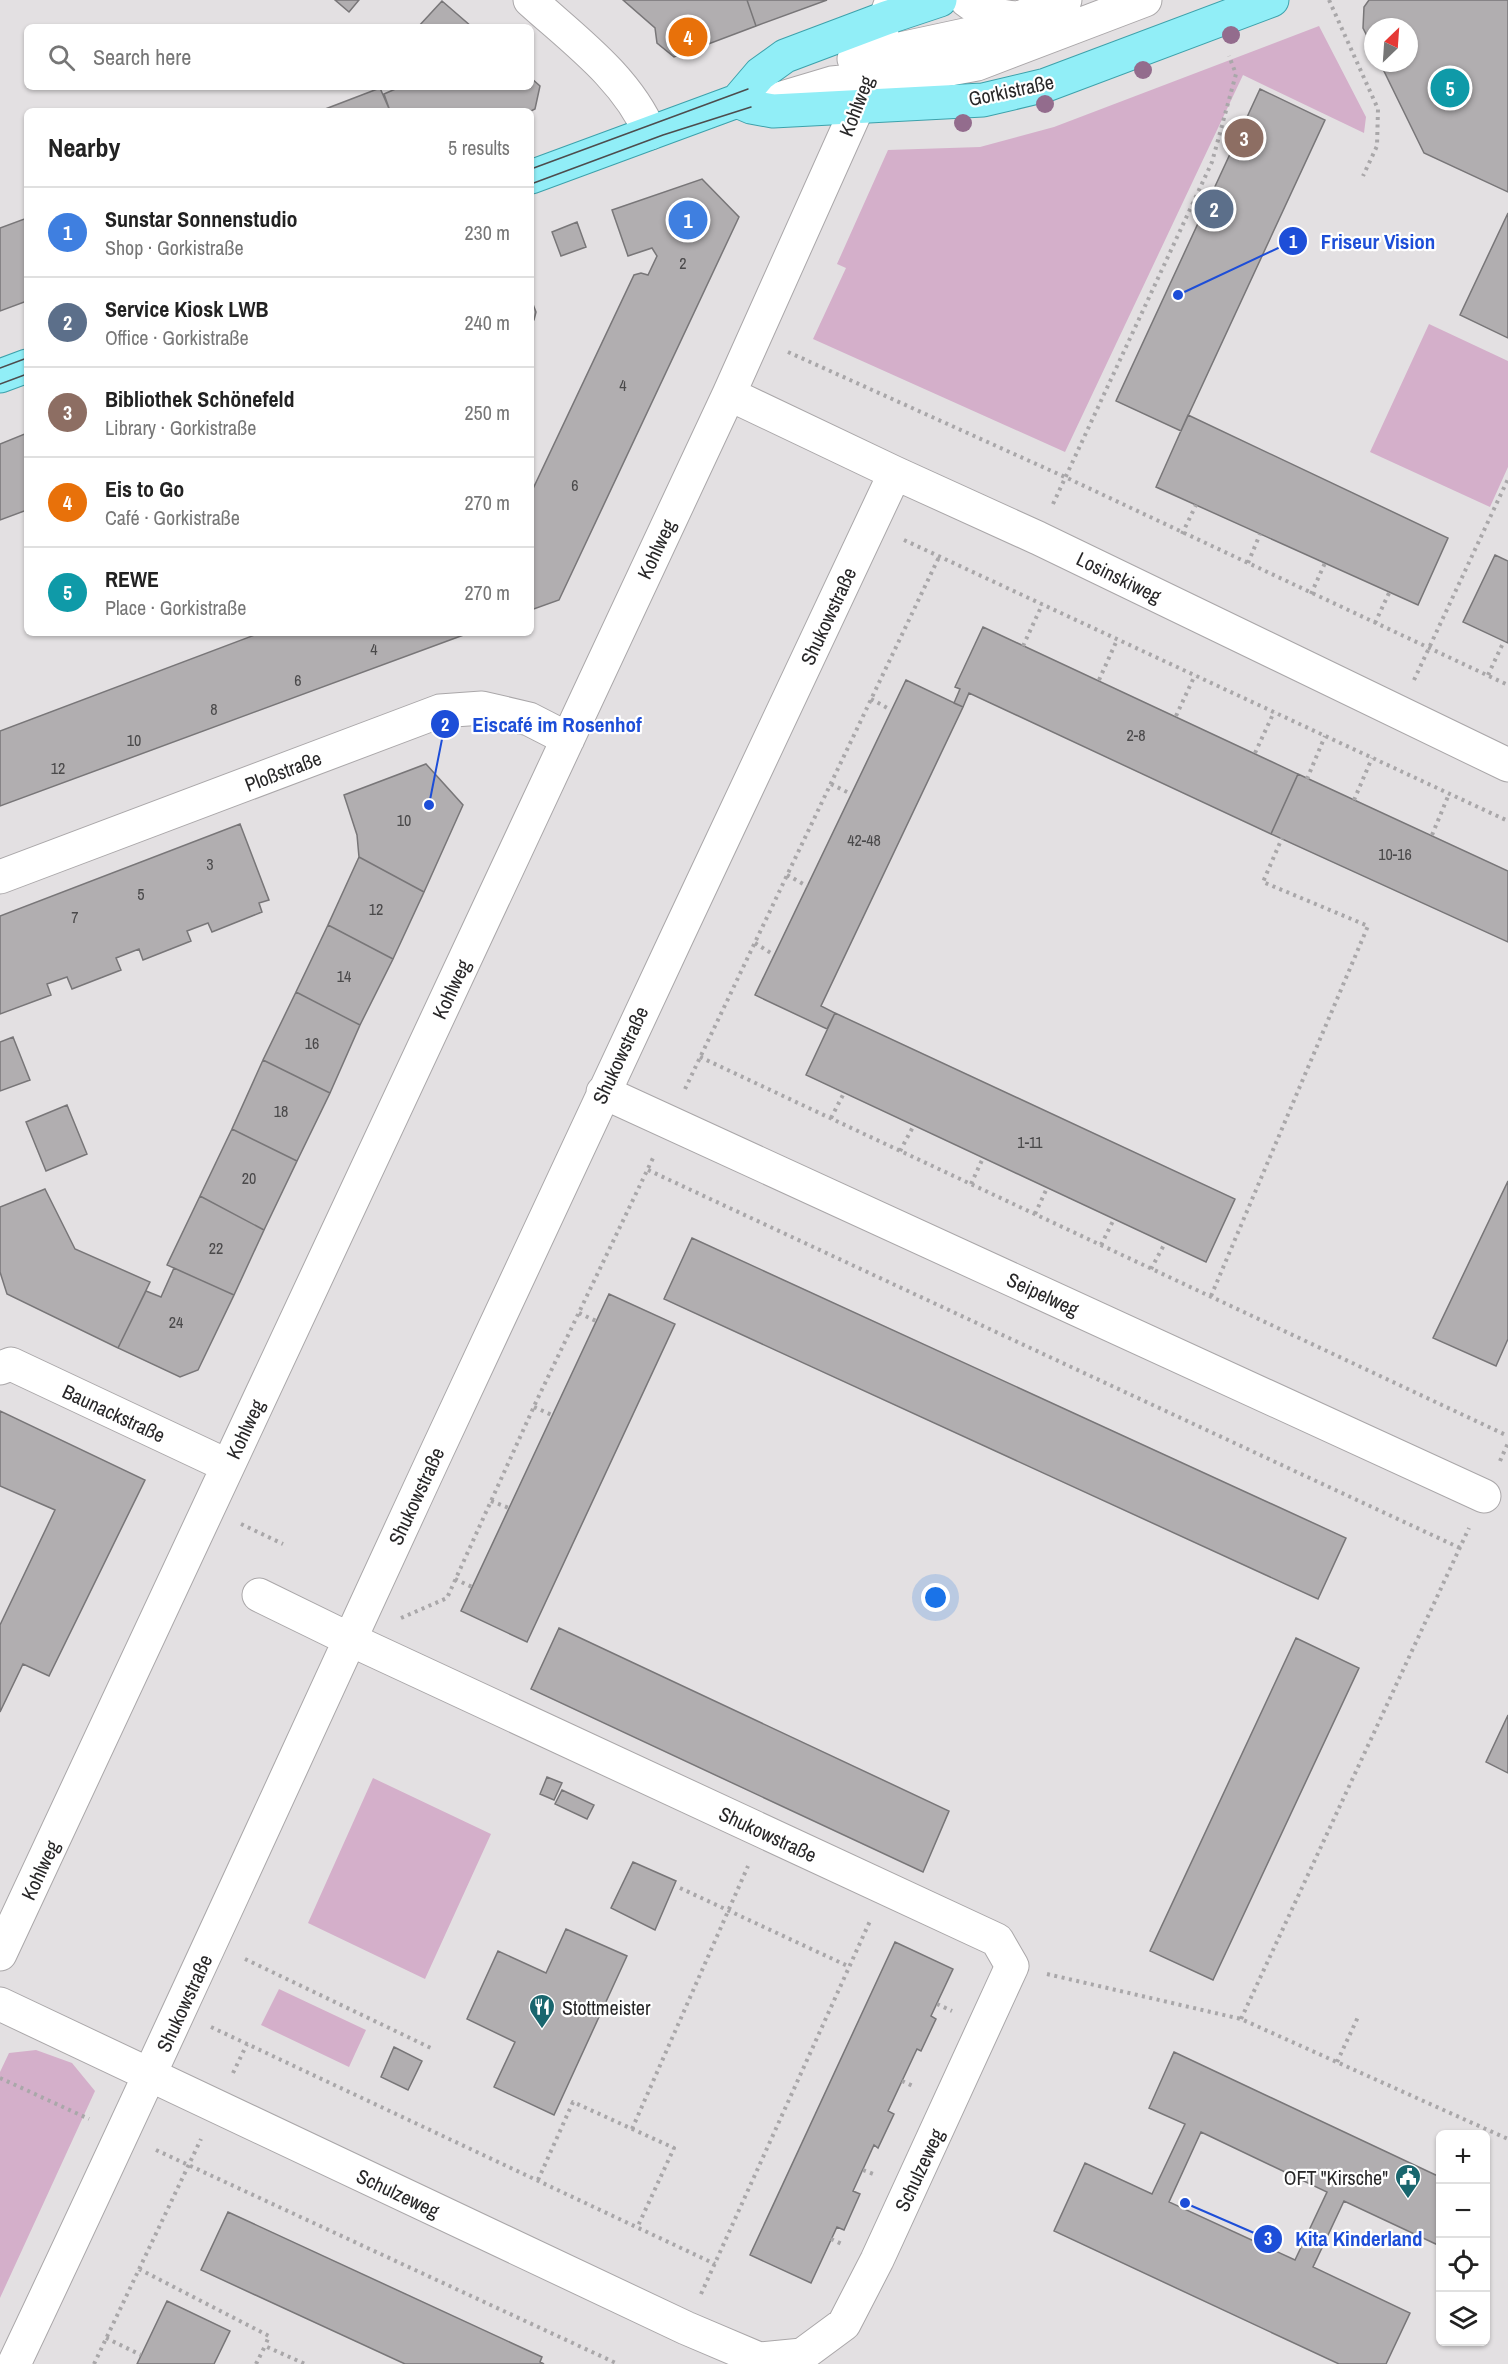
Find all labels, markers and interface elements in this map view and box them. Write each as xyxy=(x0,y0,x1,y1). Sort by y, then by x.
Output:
pin: 4 xyxy=(668,15,708,60)
north arrow xyxy=(1364,18,1418,72)
search box xyxy=(24,24,534,90)
icon: search xyxy=(45,41,78,74)
text: Search here xyxy=(93,42,191,72)
pin: 5 xyxy=(1430,66,1470,110)
street label: Gorkistraße xyxy=(966,68,1056,112)
street label: Kohlweg xyxy=(832,72,880,140)
pin: 3 xyxy=(1224,116,1264,160)
text: Nearby xyxy=(48,130,120,165)
text: 5 results xyxy=(448,134,510,161)
pin: 2 xyxy=(1194,186,1234,232)
pin: 1 xyxy=(668,198,708,242)
text: Sunstar Sonnenstudio xyxy=(105,204,297,234)
text: 1 xyxy=(63,219,72,246)
text: 230 m xyxy=(464,219,510,246)
callout: Friseur Vision xyxy=(1278,222,1447,261)
text: Friseur Vision xyxy=(1321,227,1435,256)
text: 1 xyxy=(1289,229,1298,254)
text: Shop · Gorkistraße xyxy=(105,234,244,261)
house number: 2 xyxy=(679,252,687,274)
text: Service Kiosk LWB xyxy=(105,294,268,324)
text: 2 xyxy=(63,309,72,336)
text: 240 m xyxy=(464,309,510,336)
text: Office · Gorkistraße xyxy=(105,324,249,351)
house number: 4 xyxy=(619,374,627,396)
text: Bibliothek Schönefeld xyxy=(105,384,294,414)
text: 3 xyxy=(63,399,72,426)
text: 250 m xyxy=(464,399,510,426)
text: Library · Gorkistraße xyxy=(105,414,256,441)
text: Eis to Go xyxy=(105,474,184,504)
house number: 6 xyxy=(571,474,579,496)
text: 4 xyxy=(63,489,72,516)
text: 270 m xyxy=(464,489,510,516)
text: Café · Gorkistraße xyxy=(105,504,240,531)
street label: Kohlweg xyxy=(630,515,682,583)
street label: Losinskiweg xyxy=(1072,545,1166,609)
street label: Shukowstraße xyxy=(794,563,862,669)
text: REWE xyxy=(105,564,159,594)
text: 5 xyxy=(63,579,72,606)
text: 270 m xyxy=(464,579,510,606)
text: Place · Gorkistraße xyxy=(105,594,246,621)
house number: 4 xyxy=(370,638,378,660)
house number: 6 xyxy=(294,669,302,691)
house number: 8 xyxy=(210,698,218,720)
callout: Eiscafé im Rosenhof xyxy=(430,705,654,744)
text: Eiscafé im Rosenhof xyxy=(472,710,642,739)
text: 2 xyxy=(441,712,449,737)
house number: 2-8 xyxy=(1127,724,1145,746)
house number: 10 xyxy=(127,729,141,751)
street label: Ploßstraße xyxy=(241,744,325,798)
house number: 12 xyxy=(51,757,65,779)
house number: 10 xyxy=(397,809,411,831)
house number: 42-48 xyxy=(847,829,881,851)
house number: 10-16 xyxy=(1378,843,1412,865)
house number: 3 xyxy=(206,853,214,875)
house number: 5 xyxy=(137,883,145,905)
house number: 12 xyxy=(369,898,383,920)
house number: 7 xyxy=(71,906,79,928)
street label: Kohlweg xyxy=(425,955,477,1023)
house number: 14 xyxy=(337,965,351,987)
street label: Shukowstraße xyxy=(586,1002,654,1108)
house number: 16 xyxy=(305,1032,319,1054)
house number: 18 xyxy=(274,1100,288,1122)
house number: 1-11 xyxy=(1017,1131,1043,1153)
house number: 20 xyxy=(242,1167,256,1189)
house number: 22 xyxy=(209,1237,223,1259)
street label: Seipelweg xyxy=(1003,1266,1083,1322)
house number: 24 xyxy=(169,1311,183,1333)
street label: Baunackstraße xyxy=(58,1377,170,1449)
street label: Kohlweg xyxy=(219,1395,271,1463)
street label: Shukowstraße xyxy=(382,1443,450,1549)
your location xyxy=(921,1583,950,1612)
street label: Shukowstraße xyxy=(715,1800,821,1868)
street label: Kohlweg xyxy=(14,1836,66,1904)
street label: Shukowstraße xyxy=(150,1950,218,2056)
restaurant icon: Stottmeister xyxy=(527,1992,557,2030)
place label: Stottmeister xyxy=(562,1994,651,2021)
street label: Schulzeweg xyxy=(888,2124,950,2216)
map controls xyxy=(1436,2130,1490,2346)
button: + xyxy=(1436,2130,1490,2184)
street label: Schulzeweg xyxy=(352,2162,444,2224)
public building icon: OFT "Kirsche" xyxy=(1393,2162,1423,2200)
place label: OFT "Kirsche" xyxy=(1284,2164,1388,2191)
button: − xyxy=(1436,2184,1490,2238)
callout: Kita Kinderland xyxy=(1253,2219,1435,2258)
text: Kita Kinderland xyxy=(1295,2224,1423,2253)
text: 3 xyxy=(1264,2226,1272,2251)
button: locate xyxy=(1436,2238,1490,2292)
button: layers xyxy=(1436,2292,1490,2346)

